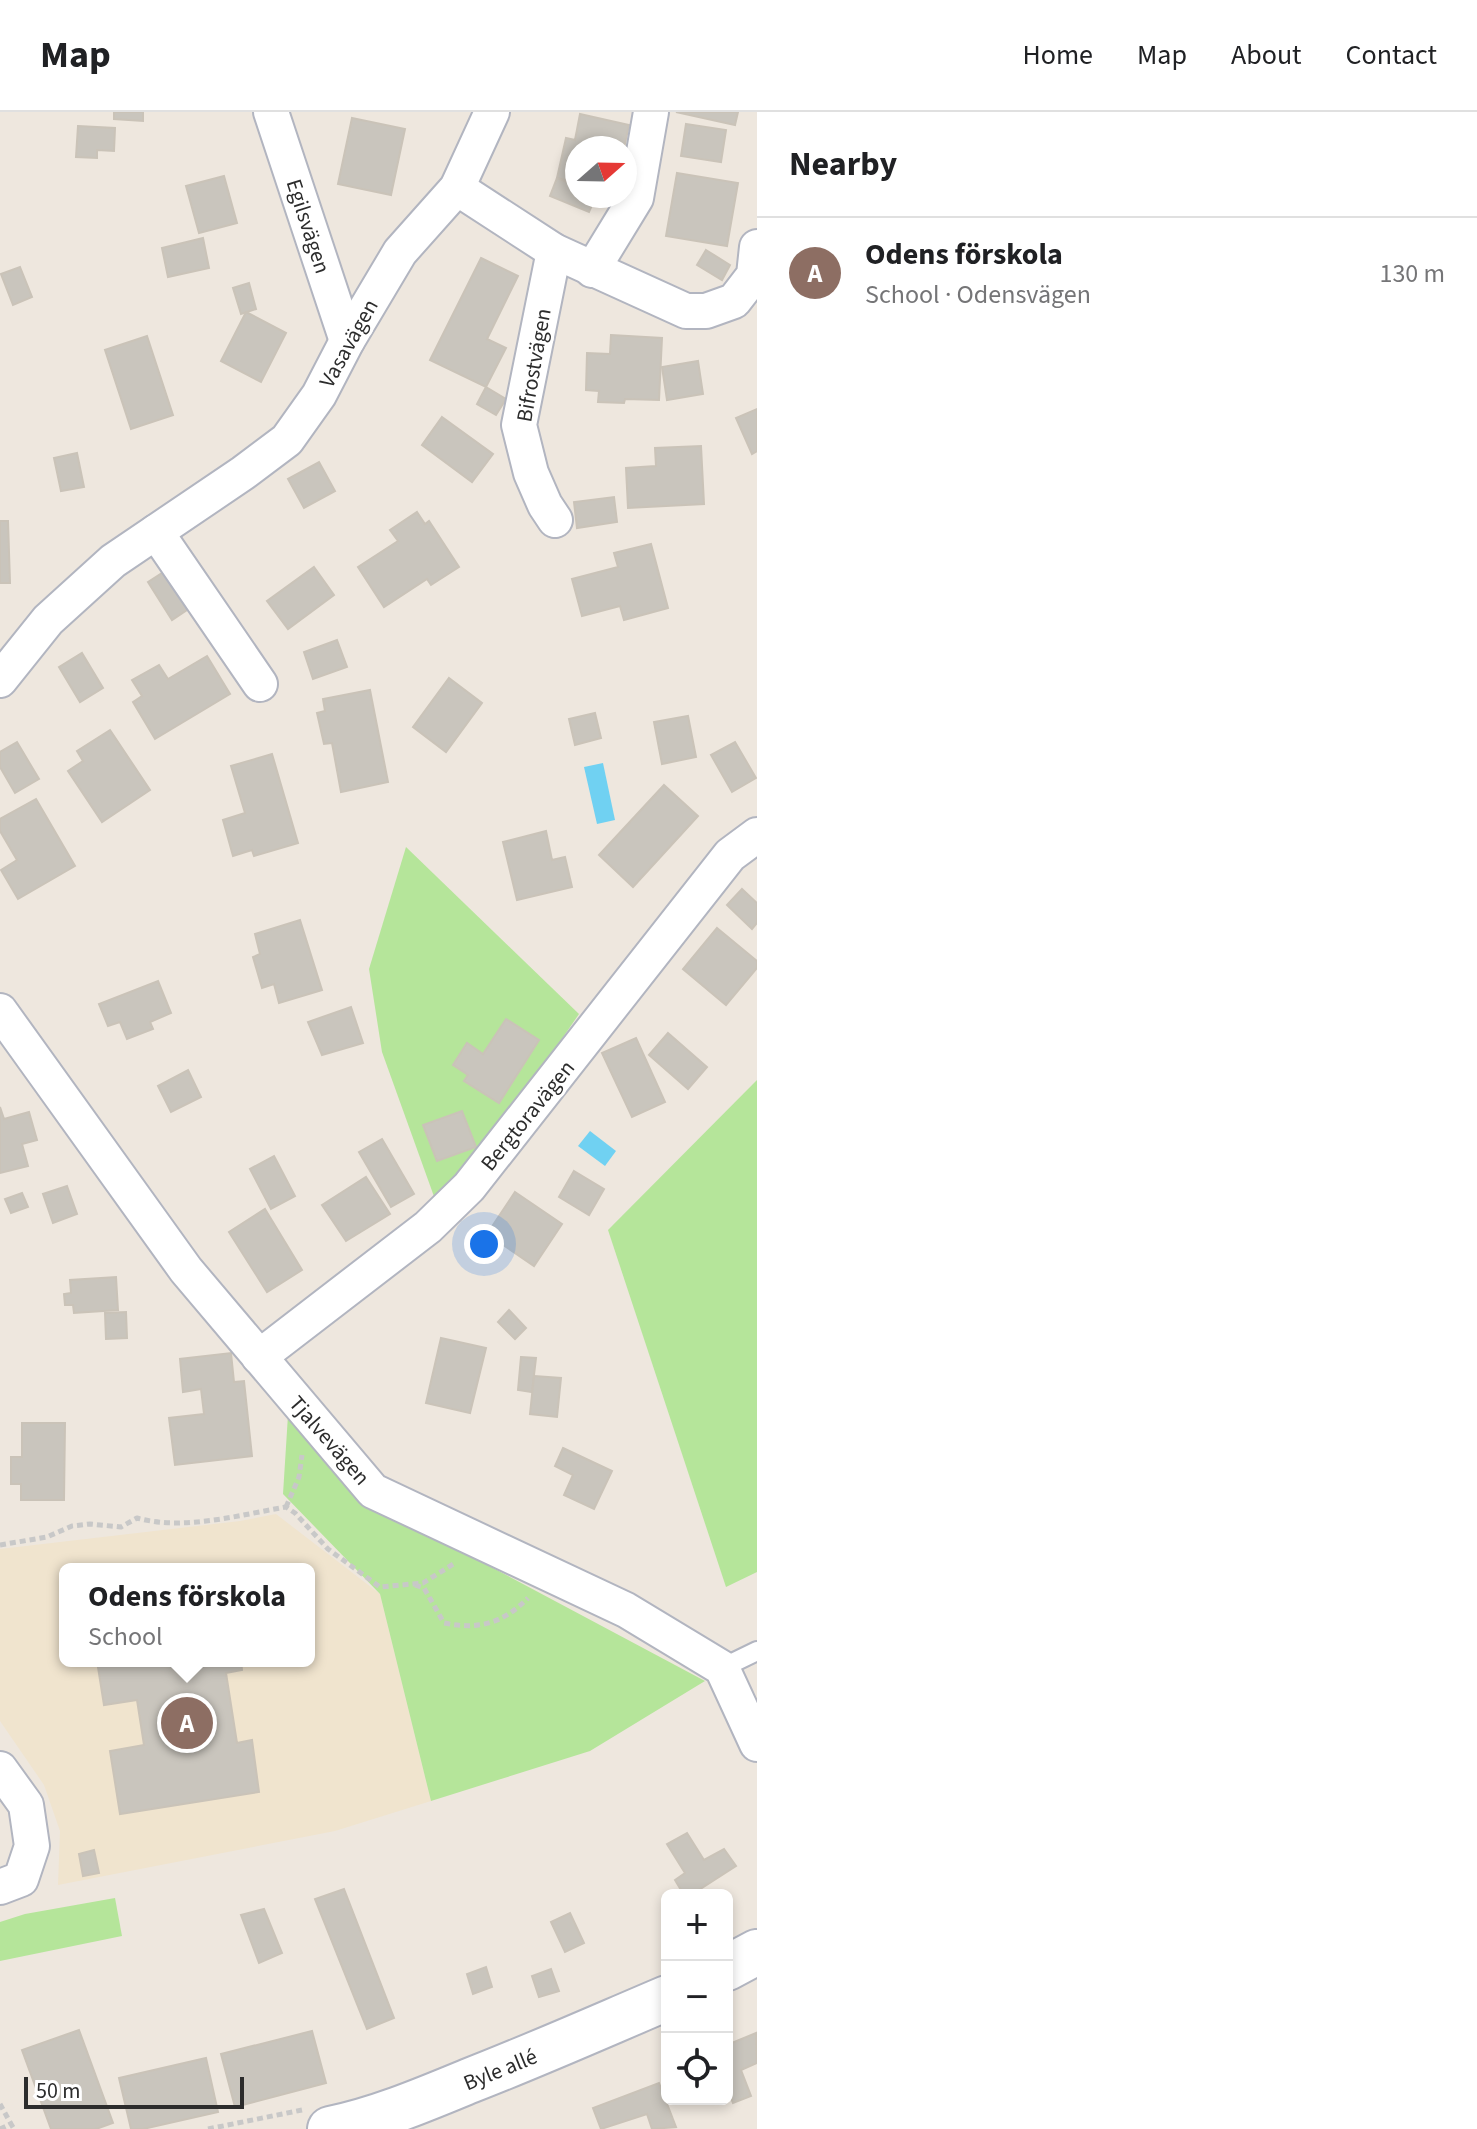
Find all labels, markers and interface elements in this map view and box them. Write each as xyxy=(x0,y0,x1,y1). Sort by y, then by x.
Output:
text: Map xyxy=(40,28,111,82)
text: Home xyxy=(1022,35,1093,75)
text: Map xyxy=(1137,35,1187,75)
text: About xyxy=(1231,35,1302,75)
text: Contact xyxy=(1346,35,1437,75)
north arrow xyxy=(565,136,637,208)
text: Nearby xyxy=(789,140,897,189)
street label: Egilsvägen xyxy=(278,175,338,278)
text: Odens förskola xyxy=(865,233,1063,276)
text: A xyxy=(808,255,822,292)
text: 130 m xyxy=(1379,255,1445,292)
text: School · Odensvägen xyxy=(865,276,1091,313)
street label: Vasavägen xyxy=(311,293,386,394)
street label: Bifrostvägen xyxy=(508,306,560,425)
street label: Bergtoravägen xyxy=(473,1053,582,1178)
your location xyxy=(464,1224,504,1264)
street label: Tjalvevägen xyxy=(281,1389,377,1493)
popup xyxy=(59,1563,315,1667)
text: Odens förskola xyxy=(88,1575,286,1618)
text: School xyxy=(88,1618,163,1655)
pin: A xyxy=(161,1693,213,1753)
map controls xyxy=(661,1889,733,2105)
button: + xyxy=(661,1889,733,1961)
button: − xyxy=(661,1961,733,2033)
button: locate xyxy=(661,2033,733,2105)
street label: Byle allé xyxy=(459,2041,542,2099)
scale bar xyxy=(24,2073,244,2109)
text: 50 m xyxy=(36,2075,81,2107)

